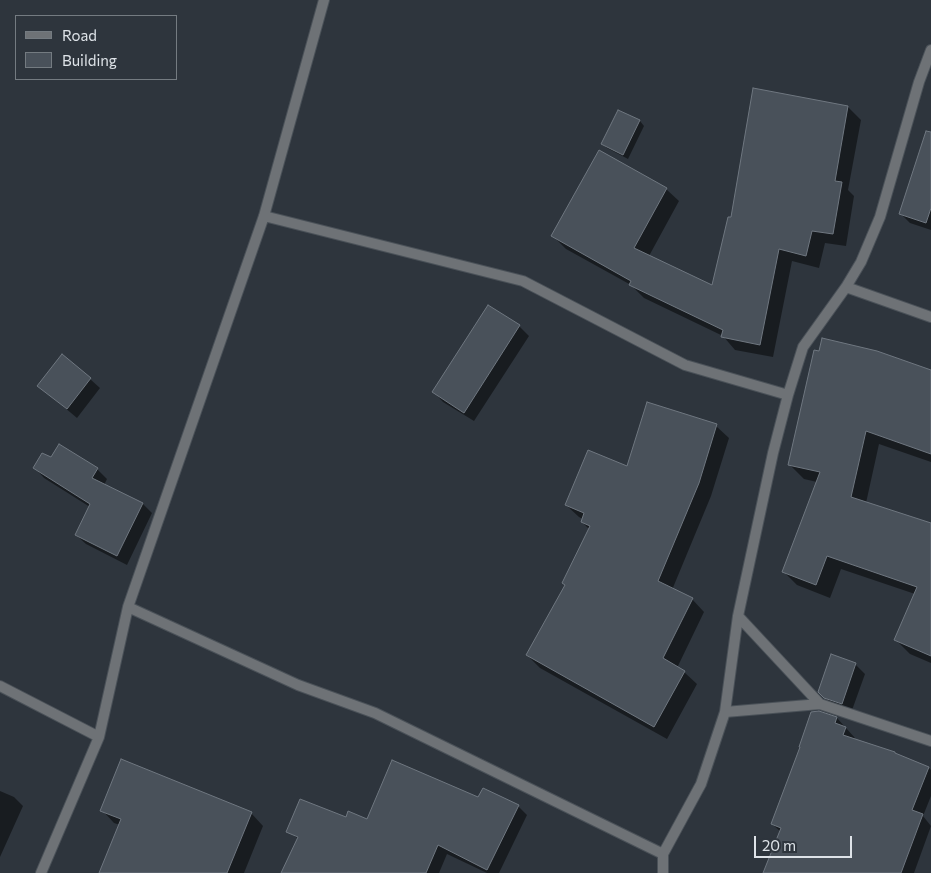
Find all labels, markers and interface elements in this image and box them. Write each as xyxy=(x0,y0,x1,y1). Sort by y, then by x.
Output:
legend xyxy=(15,15,178,80)
text: Road xyxy=(62,26,97,44)
text: Building xyxy=(62,51,117,69)
scale bar xyxy=(756,826,854,858)
text: 20 m xyxy=(762,836,796,854)

